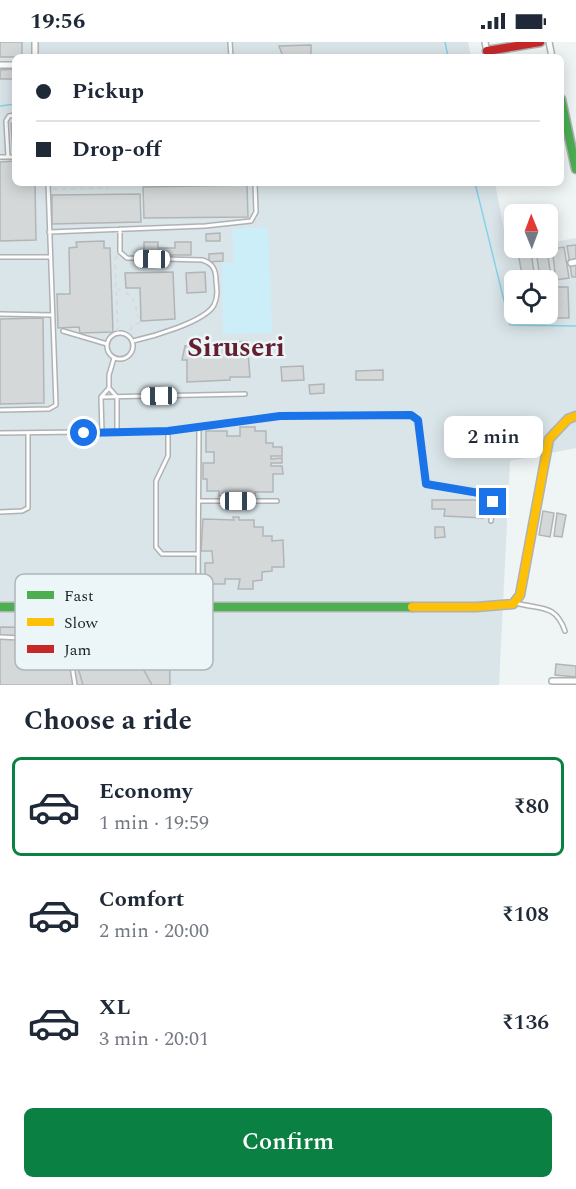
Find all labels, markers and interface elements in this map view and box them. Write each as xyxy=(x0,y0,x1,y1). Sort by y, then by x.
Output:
text: 19:56 xyxy=(30,5,85,38)
text: Pickup xyxy=(72,75,144,108)
text: Drop-off xyxy=(72,133,161,166)
north arrow xyxy=(504,204,558,258)
map controls xyxy=(504,204,558,324)
car xyxy=(134,250,170,268)
button: locate xyxy=(504,270,558,324)
district label: Siruseri xyxy=(187,327,285,369)
car xyxy=(141,387,177,405)
callout: 2 min xyxy=(444,415,542,457)
route start xyxy=(70,419,97,446)
text: 2 min xyxy=(468,422,519,452)
route end xyxy=(479,488,506,515)
car xyxy=(220,492,256,510)
legend xyxy=(15,574,213,670)
text: Fast xyxy=(64,584,94,608)
text: Slow xyxy=(64,611,99,635)
text: Jam xyxy=(64,638,92,662)
text: Choose a ride xyxy=(24,700,192,742)
text: Economy xyxy=(99,775,192,808)
icon: car xyxy=(27,780,81,834)
text: ₹80 xyxy=(514,790,549,823)
text: 1 min · 19:59 xyxy=(99,808,209,838)
text: Comfort xyxy=(99,883,184,916)
icon: car xyxy=(27,888,81,942)
text: ₹108 xyxy=(502,898,549,931)
text: 2 min · 20:00 xyxy=(99,916,209,946)
text: XL xyxy=(99,991,130,1024)
icon: car xyxy=(27,996,81,1050)
text: ₹136 xyxy=(502,1006,549,1039)
text: 3 min · 20:01 xyxy=(99,1024,209,1054)
button: Confirm xyxy=(24,1108,552,1177)

